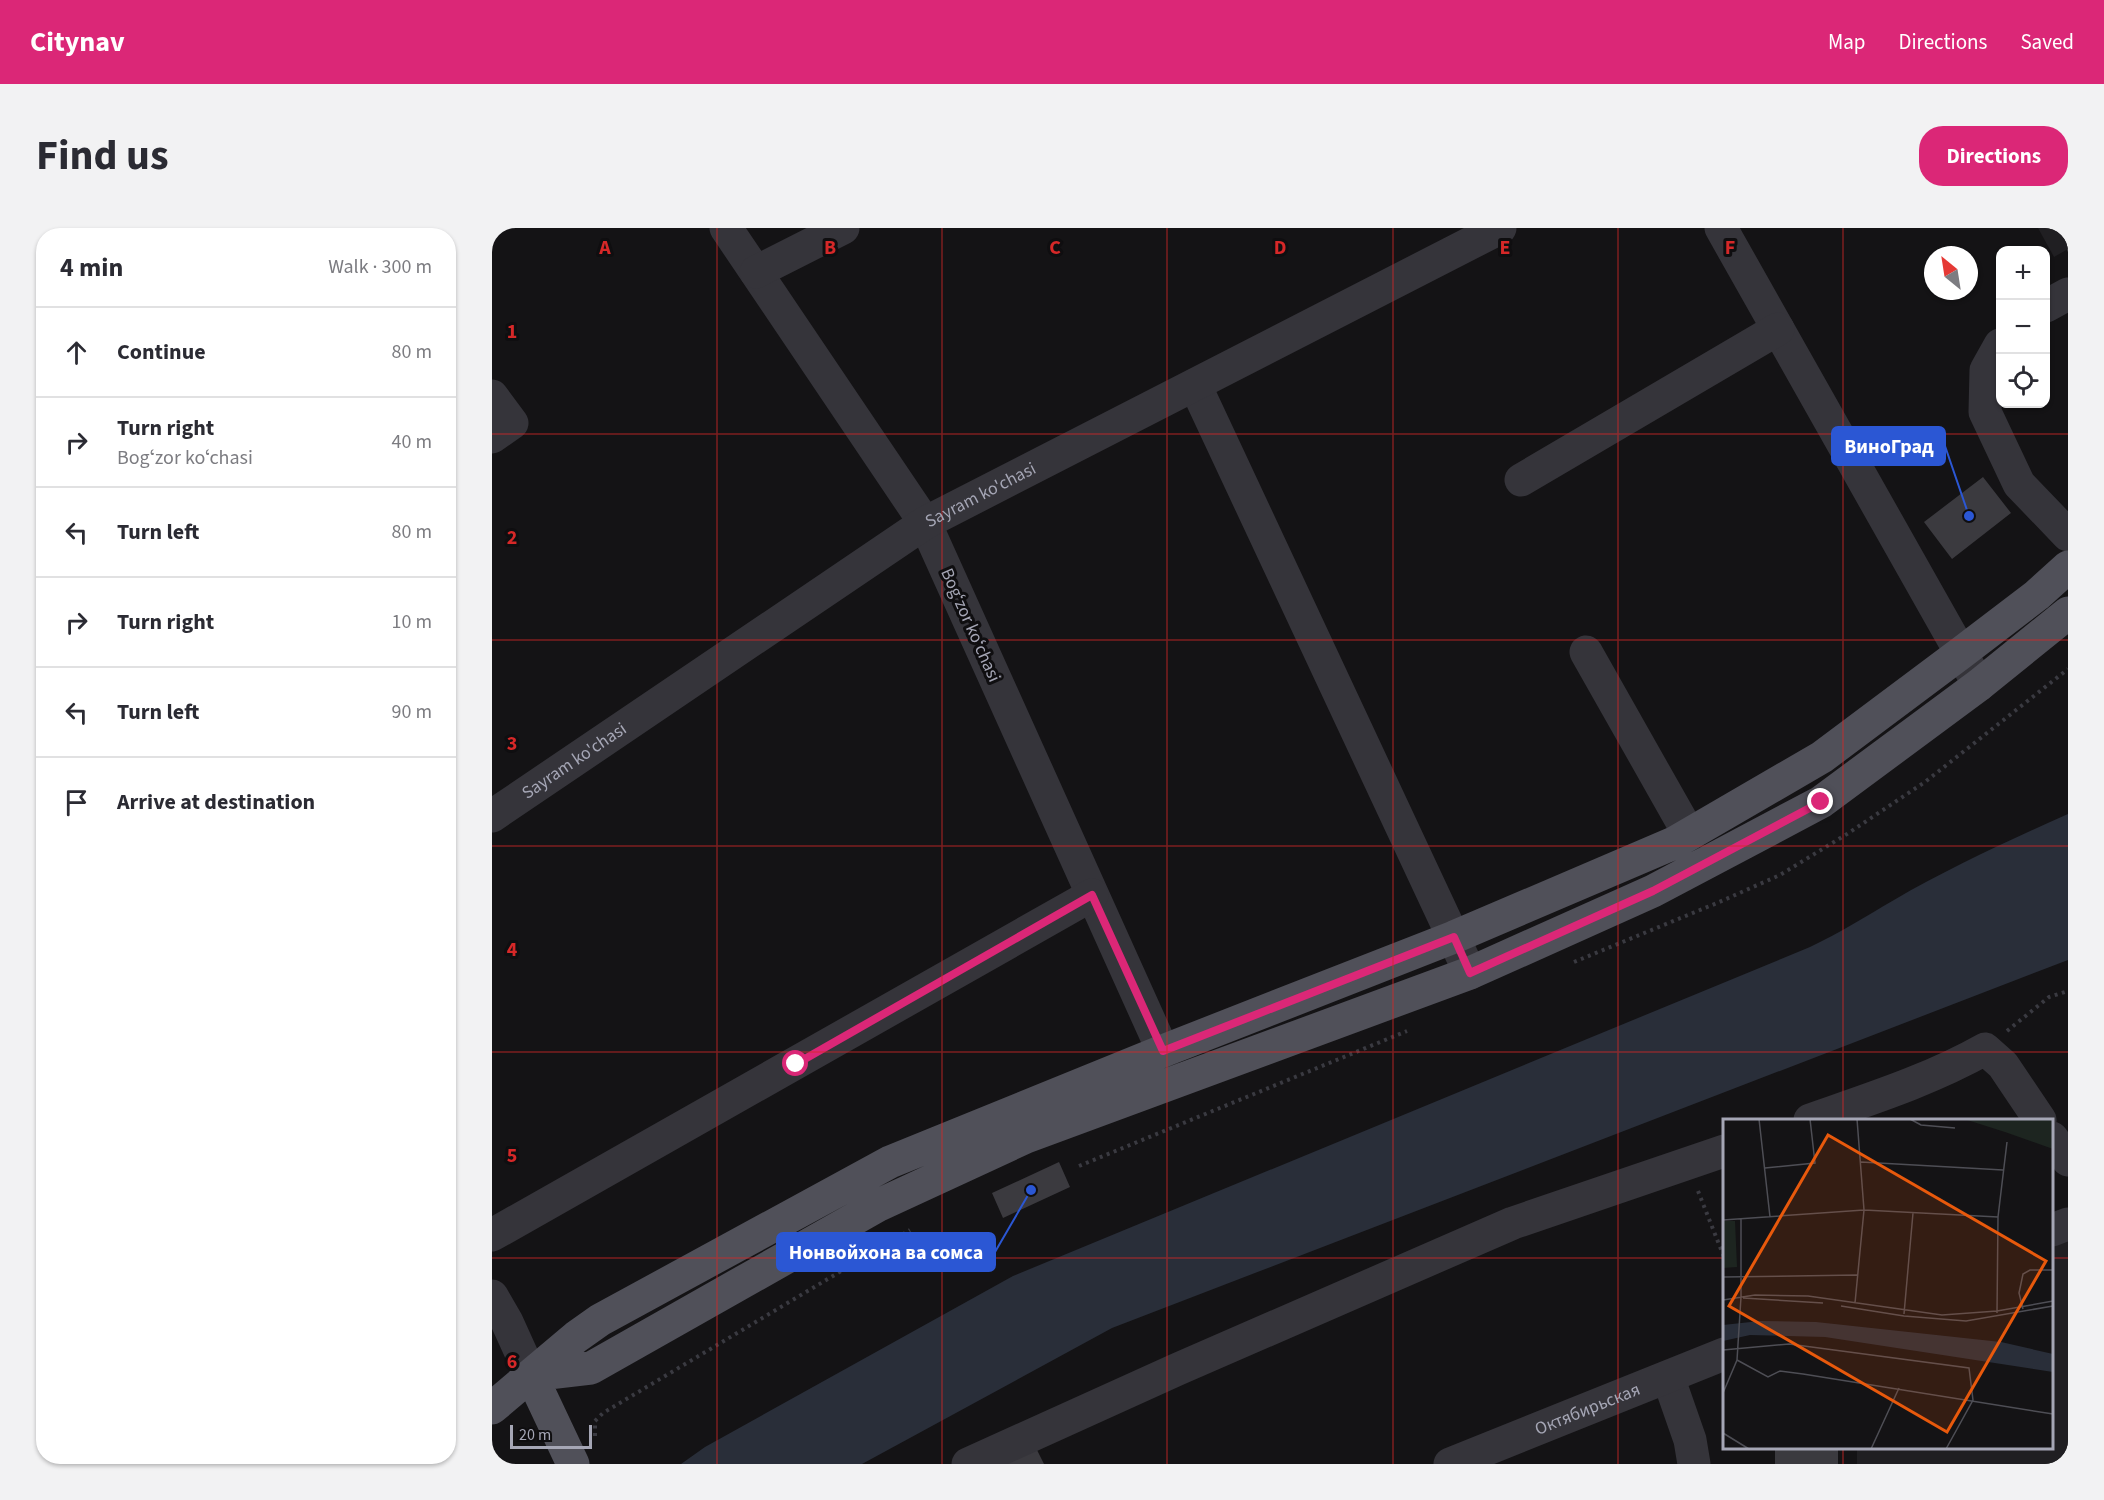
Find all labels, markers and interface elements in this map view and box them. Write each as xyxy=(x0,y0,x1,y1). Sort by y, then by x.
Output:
text: Citynav xyxy=(30,22,125,62)
text: Map xyxy=(1828,27,1866,57)
text: Directions xyxy=(1899,27,1987,57)
text: Saved xyxy=(2020,27,2074,57)
text: Find us xyxy=(36,126,169,186)
button: Directions xyxy=(1919,126,2068,186)
text: A xyxy=(598,234,611,262)
text: B xyxy=(824,234,836,262)
text: C xyxy=(1049,234,1061,262)
text: D xyxy=(1274,234,1286,262)
text: E xyxy=(1500,234,1510,262)
text: F xyxy=(1725,234,1735,262)
north arrow xyxy=(1924,246,1978,300)
map controls xyxy=(1996,246,2050,408)
button: + xyxy=(1996,246,2050,300)
text: 4 min xyxy=(60,249,123,286)
text: Walk · 300 m xyxy=(328,253,432,281)
button: − xyxy=(1996,300,2050,354)
text: 1 xyxy=(507,318,517,346)
icon: ahead xyxy=(60,336,93,369)
text: Continue xyxy=(117,336,206,368)
text: 80 m xyxy=(392,338,432,366)
button: locate xyxy=(1996,354,2050,408)
text: Turn right xyxy=(117,412,214,444)
icon: right xyxy=(60,426,93,459)
callout: ВиноГрад xyxy=(1832,427,1945,465)
text: 40 m xyxy=(392,428,432,456)
text: ВиноГрад xyxy=(1844,433,1934,461)
text: Bogʻzor koʻchasi xyxy=(117,444,253,472)
street label: Sayram ko'chasi xyxy=(921,456,1040,534)
icon: left xyxy=(60,516,93,549)
text: Turn left xyxy=(117,516,199,548)
text: 80 m xyxy=(392,518,432,546)
text: 2 xyxy=(507,524,517,552)
street label: Bogʻzor koʻchasi xyxy=(934,564,1007,686)
icon: right xyxy=(60,606,93,639)
text: Turn right xyxy=(117,606,214,638)
text: 10 m xyxy=(392,608,432,636)
icon: left xyxy=(60,696,93,729)
text: Turn left xyxy=(117,696,199,728)
text: 90 m xyxy=(392,698,432,726)
street label: Sayram ko'chasi xyxy=(517,717,632,805)
text: 3 xyxy=(507,730,517,758)
icon: arrive xyxy=(60,786,93,819)
text: Arrive at destination xyxy=(117,786,315,818)
route end xyxy=(1807,788,1833,814)
text: 4 xyxy=(507,936,518,964)
route start xyxy=(782,1050,808,1076)
inset map xyxy=(1723,1119,2053,1449)
text: 5 xyxy=(507,1142,517,1170)
callout: Нонвойхона ва сомса xyxy=(777,1233,995,1271)
text: Нонвойхона ва сомса xyxy=(789,1239,983,1267)
text: 6 xyxy=(507,1348,517,1376)
street label: Октябирьская xyxy=(1531,1377,1644,1442)
scale bar xyxy=(510,1422,592,1450)
text: 20 m xyxy=(519,1424,551,1446)

